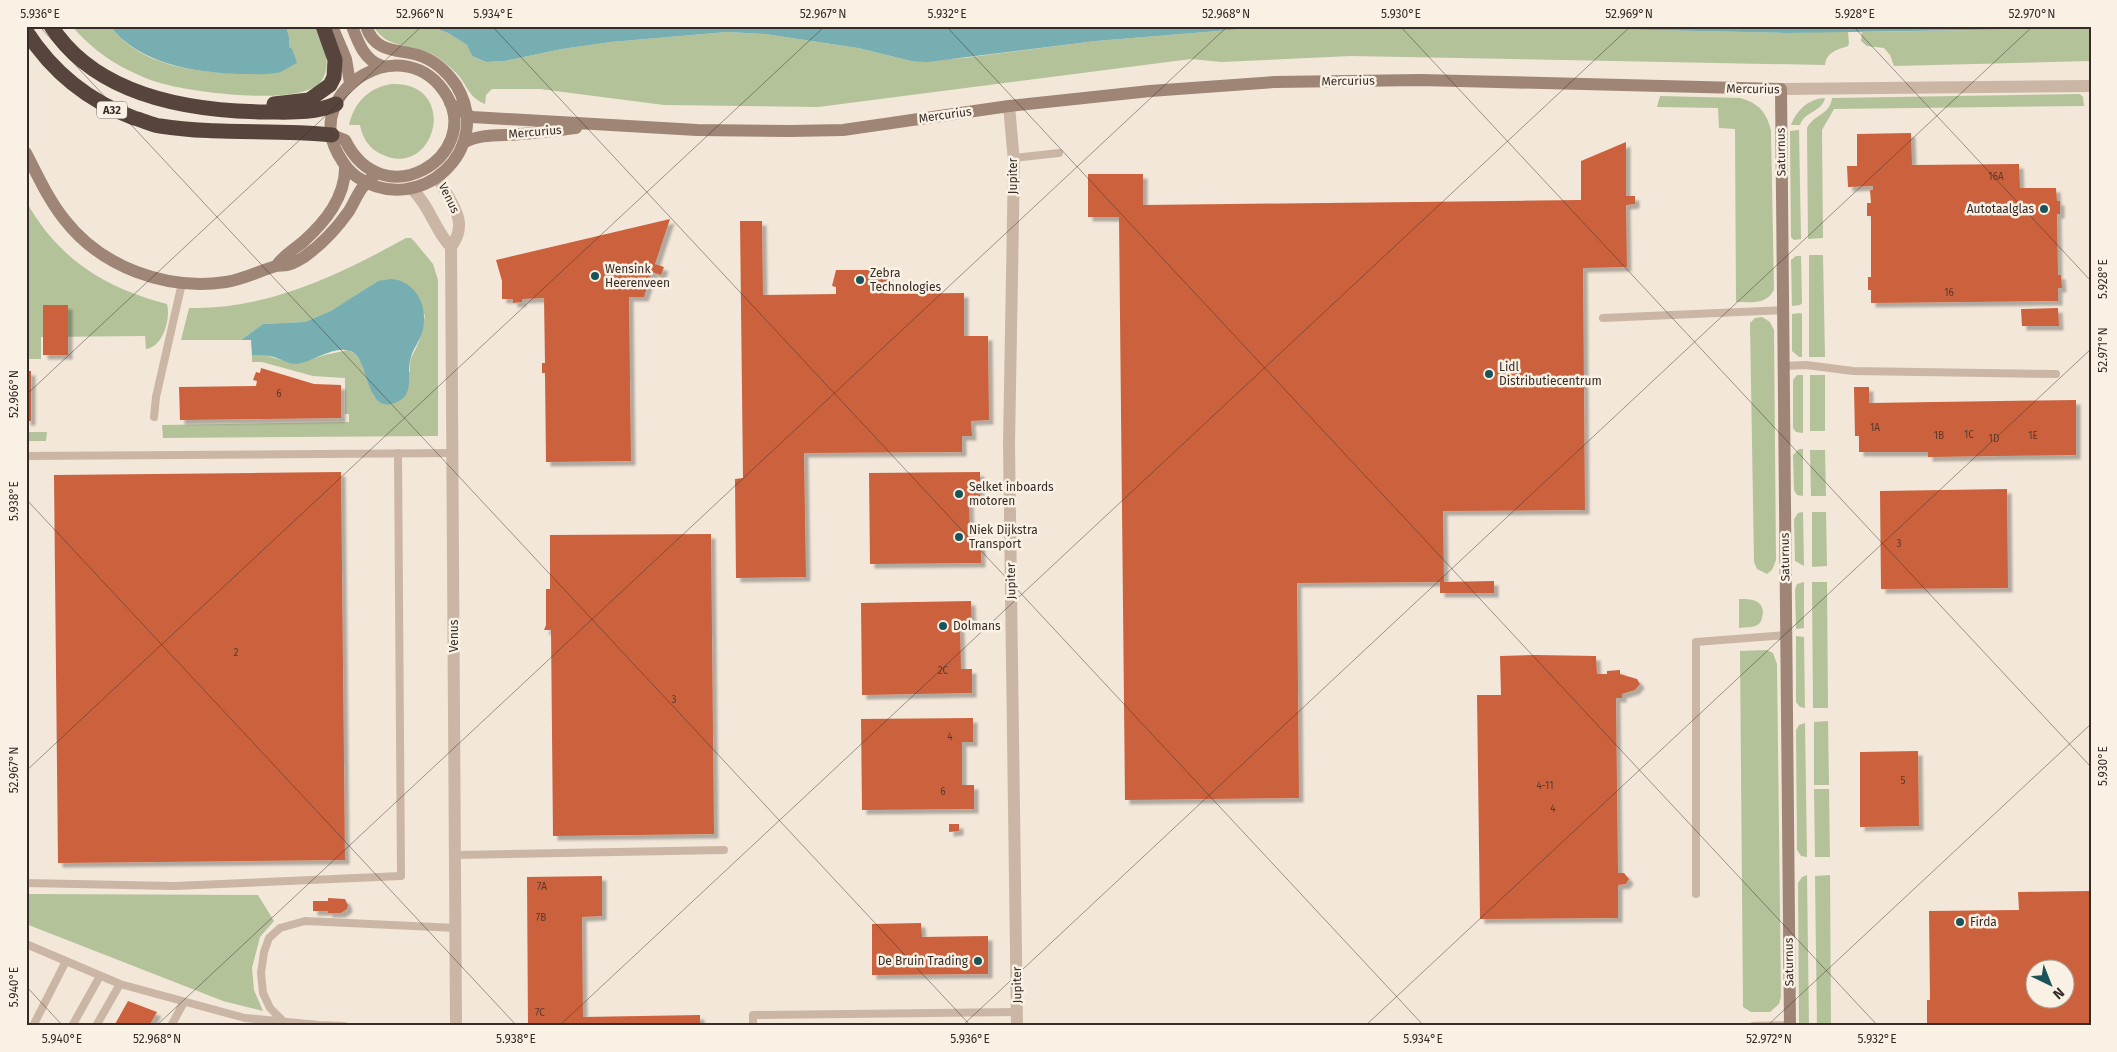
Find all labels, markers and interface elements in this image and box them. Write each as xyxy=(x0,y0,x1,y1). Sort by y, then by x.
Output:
text: 5.936°E xyxy=(20,7,60,21)
text: 52.966°N xyxy=(396,7,444,21)
text: 5.934°E xyxy=(473,7,513,21)
text: 52.967°N xyxy=(800,7,846,21)
text: 5.932°E xyxy=(927,7,967,21)
text: 52.968°N xyxy=(1202,7,1250,21)
text: 5.930°E xyxy=(1381,7,1421,21)
text: 52.969°N xyxy=(1605,7,1653,21)
text: 5.928°E xyxy=(1835,7,1875,21)
text: 52.970°N xyxy=(2009,7,2055,21)
street label: Mercurius xyxy=(1321,74,1375,88)
street label: Mercurius xyxy=(1726,82,1780,96)
road number: A32 xyxy=(97,102,127,118)
street label: Mercurius xyxy=(918,104,973,126)
street label: Mercurius xyxy=(508,123,563,141)
street label: Saturnus xyxy=(1774,127,1788,176)
street label: Jupiter xyxy=(1006,157,1020,194)
house number: 16A xyxy=(1988,171,2004,183)
street label: Venus xyxy=(436,180,463,216)
place label: Autotaalglas xyxy=(1967,202,2034,216)
marker: Autotaalglas xyxy=(2038,203,2050,215)
text: 5.928°E xyxy=(2096,259,2110,299)
place label: Wensink Heerenveen xyxy=(605,262,670,290)
place label: Zebra Technologies xyxy=(870,266,942,294)
marker: Wensink Heerenveen xyxy=(589,270,601,282)
marker: Zebra Technologies xyxy=(854,274,866,286)
house number: 16 xyxy=(1944,287,1954,299)
text: 52.971°N xyxy=(2096,327,2110,373)
place label: Lidl Distributiecentrum xyxy=(1499,360,1602,388)
marker: Lidl Distributiecentrum xyxy=(1483,368,1495,380)
text: 52.966°N xyxy=(7,370,21,418)
house number: 6 xyxy=(276,388,282,400)
house number: 1A xyxy=(1870,422,1880,434)
house number: 1C xyxy=(1964,429,1974,441)
house number: 1B xyxy=(1934,430,1944,442)
house number: 1E xyxy=(2028,430,2038,442)
house number: 1D xyxy=(1989,433,1999,445)
place label: Selket inboards motoren xyxy=(969,480,1054,508)
text: 5.938°E xyxy=(7,481,21,521)
marker: Selket inboards motoren xyxy=(953,488,965,500)
place label: Niek Dijkstra Transport xyxy=(969,523,1038,551)
marker: Niek Dijkstra Transport xyxy=(953,531,965,543)
street label: Saturnus xyxy=(1778,532,1792,581)
house number: 3 xyxy=(1897,538,1902,550)
street label: Jupiter xyxy=(1004,562,1018,599)
street label: Venus xyxy=(447,619,461,652)
place label: Dolmans xyxy=(953,619,1001,633)
marker: Dolmans xyxy=(937,620,949,632)
house number: 2 xyxy=(234,647,239,659)
house number: 2C xyxy=(938,665,949,677)
house number: 3 xyxy=(672,694,677,706)
house number: 4 xyxy=(947,731,953,743)
text: 5.930°E xyxy=(2096,746,2110,786)
text: 52.967°N xyxy=(7,747,21,793)
house number: 5 xyxy=(1900,775,1906,787)
house number: 4-11 xyxy=(1536,780,1554,792)
house number: 6 xyxy=(940,786,946,798)
house number: 4 xyxy=(1550,803,1556,815)
house number: 7A xyxy=(537,881,547,893)
house number: 7B xyxy=(536,912,546,924)
place label: Firda xyxy=(1970,915,1997,929)
marker: Firda xyxy=(1954,916,1966,928)
street label: Saturnus xyxy=(1782,937,1796,986)
place label: De Bruin Trading xyxy=(878,954,969,968)
marker: De Bruin Trading xyxy=(972,955,984,967)
north arrow xyxy=(2024,960,2074,1010)
street label: Jupiter xyxy=(1010,966,1024,1003)
text: 5.940°E xyxy=(7,967,21,1007)
text: N xyxy=(2049,984,2068,1003)
house number: 7C xyxy=(535,1007,545,1019)
text: 5.940°E xyxy=(42,1032,82,1046)
text: 52.968°N xyxy=(133,1032,181,1046)
text: 5.938°E xyxy=(496,1032,536,1046)
text: 5.936°E xyxy=(950,1032,990,1046)
text: 5.934°E xyxy=(1403,1032,1443,1046)
text: 52.972°N xyxy=(1746,1032,1792,1046)
text: 5.932°E xyxy=(1857,1032,1897,1046)

